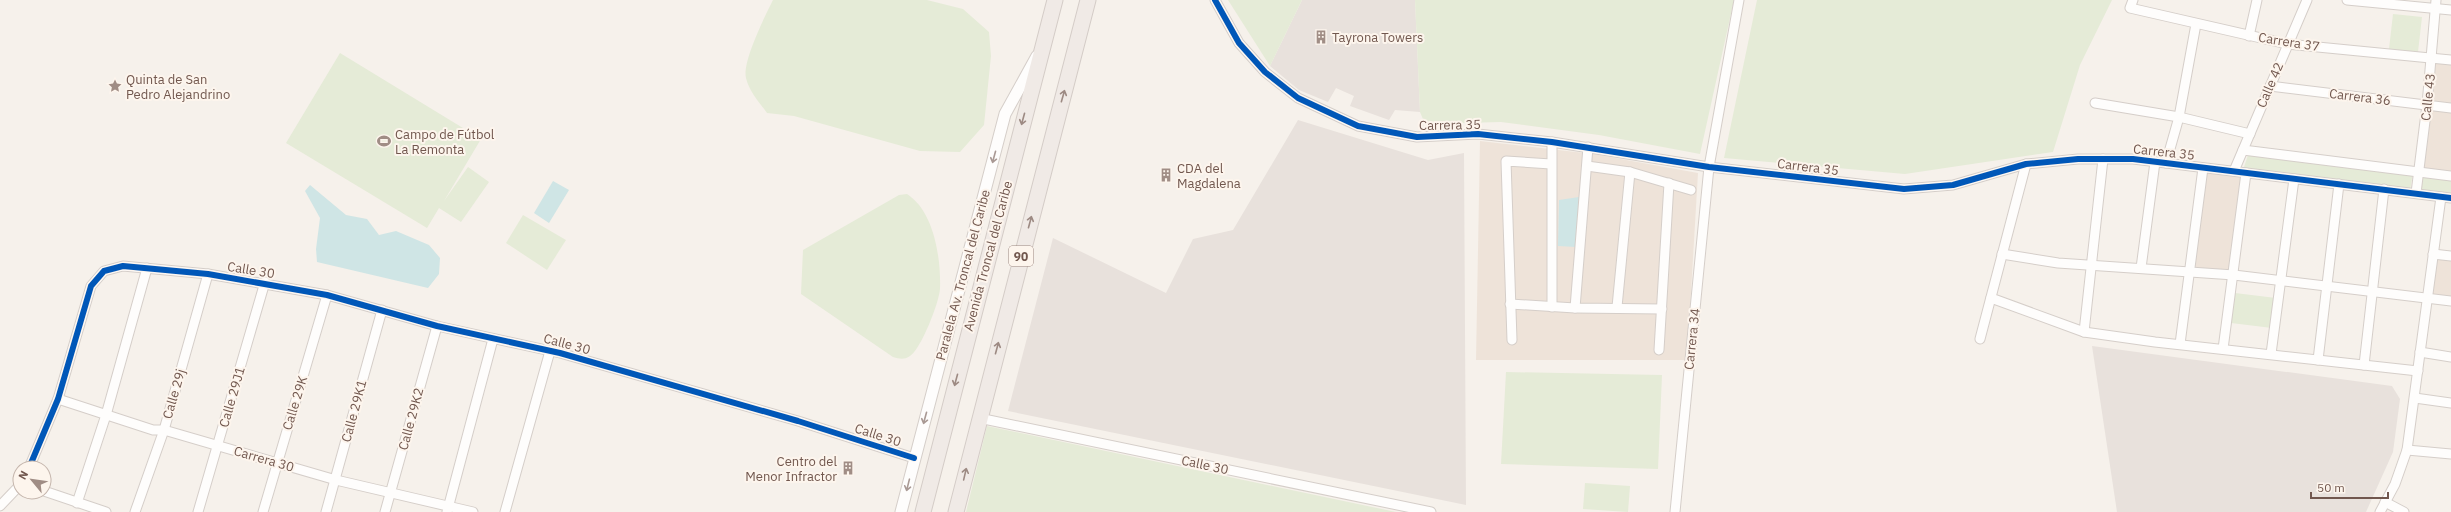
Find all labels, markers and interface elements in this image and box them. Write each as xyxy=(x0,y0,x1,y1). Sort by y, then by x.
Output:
building icon: Tayrona Towers xyxy=(1313,29,1329,45)
place label: Tayrona Towers xyxy=(1332,29,1423,46)
street label: Carrera 37 xyxy=(2257,29,2321,55)
street label: Calle 42 xyxy=(2253,60,2287,110)
place label: Quinta de San Pedro Alejandrino xyxy=(126,71,230,103)
street label: Calle 43 xyxy=(2417,72,2439,122)
place icon: Quinta de San Pedro Alejandrino xyxy=(107,78,123,94)
street label: Carrera 36 xyxy=(2328,85,2392,109)
one-way arrow xyxy=(1060,90,1067,103)
one-way arrow xyxy=(1019,112,1027,125)
street label: Carrera 35 xyxy=(1419,116,1481,134)
place label: Campo de Fútbol La Remonta xyxy=(395,126,495,158)
sports icon: Campo de Fútbol La Remonta xyxy=(376,133,392,149)
street label: Carrera 35 xyxy=(2132,140,2196,164)
one-way arrow xyxy=(990,150,997,163)
street label: Carrera 35 xyxy=(1776,155,1840,179)
place label: CDA del Magdalena xyxy=(1177,160,1241,192)
building icon: CDA del Magdalena xyxy=(1158,167,1174,183)
street label: Avenida Troncal del Caribe xyxy=(960,179,1016,333)
street label: Paralela Av. Troncal del Caribe xyxy=(932,188,994,362)
one-way arrow xyxy=(1027,216,1034,229)
road number: 90 xyxy=(1009,246,1033,266)
street label: Calle 30 xyxy=(226,258,276,282)
street label: Carrera 34 xyxy=(1680,307,1704,371)
street label: Calle 30 xyxy=(542,330,592,358)
one-way arrow xyxy=(994,342,1001,355)
street label: Calle 29J1 xyxy=(215,365,249,429)
street label: Calle 29j xyxy=(159,367,189,421)
one-way arrow xyxy=(951,373,959,386)
street label: Calle 29K xyxy=(279,374,311,432)
street label: Calle 29K1 xyxy=(338,378,371,444)
street label: Calle 29K2 xyxy=(395,386,427,452)
one-way arrow xyxy=(920,411,928,424)
street label: Calle 30 xyxy=(853,420,904,451)
street label: Carrera 30 xyxy=(232,442,296,476)
street label: Calle 30 xyxy=(1180,452,1230,478)
place label: Centro del Menor Infractor xyxy=(745,453,837,485)
north arrow xyxy=(12,460,52,500)
building icon: Centro del Menor Infractor xyxy=(840,460,856,476)
text: N xyxy=(15,468,31,482)
one-way arrow xyxy=(962,468,970,481)
scale bar xyxy=(2311,474,2388,500)
one-way arrow xyxy=(903,478,911,491)
text: 50 m xyxy=(2317,480,2345,495)

